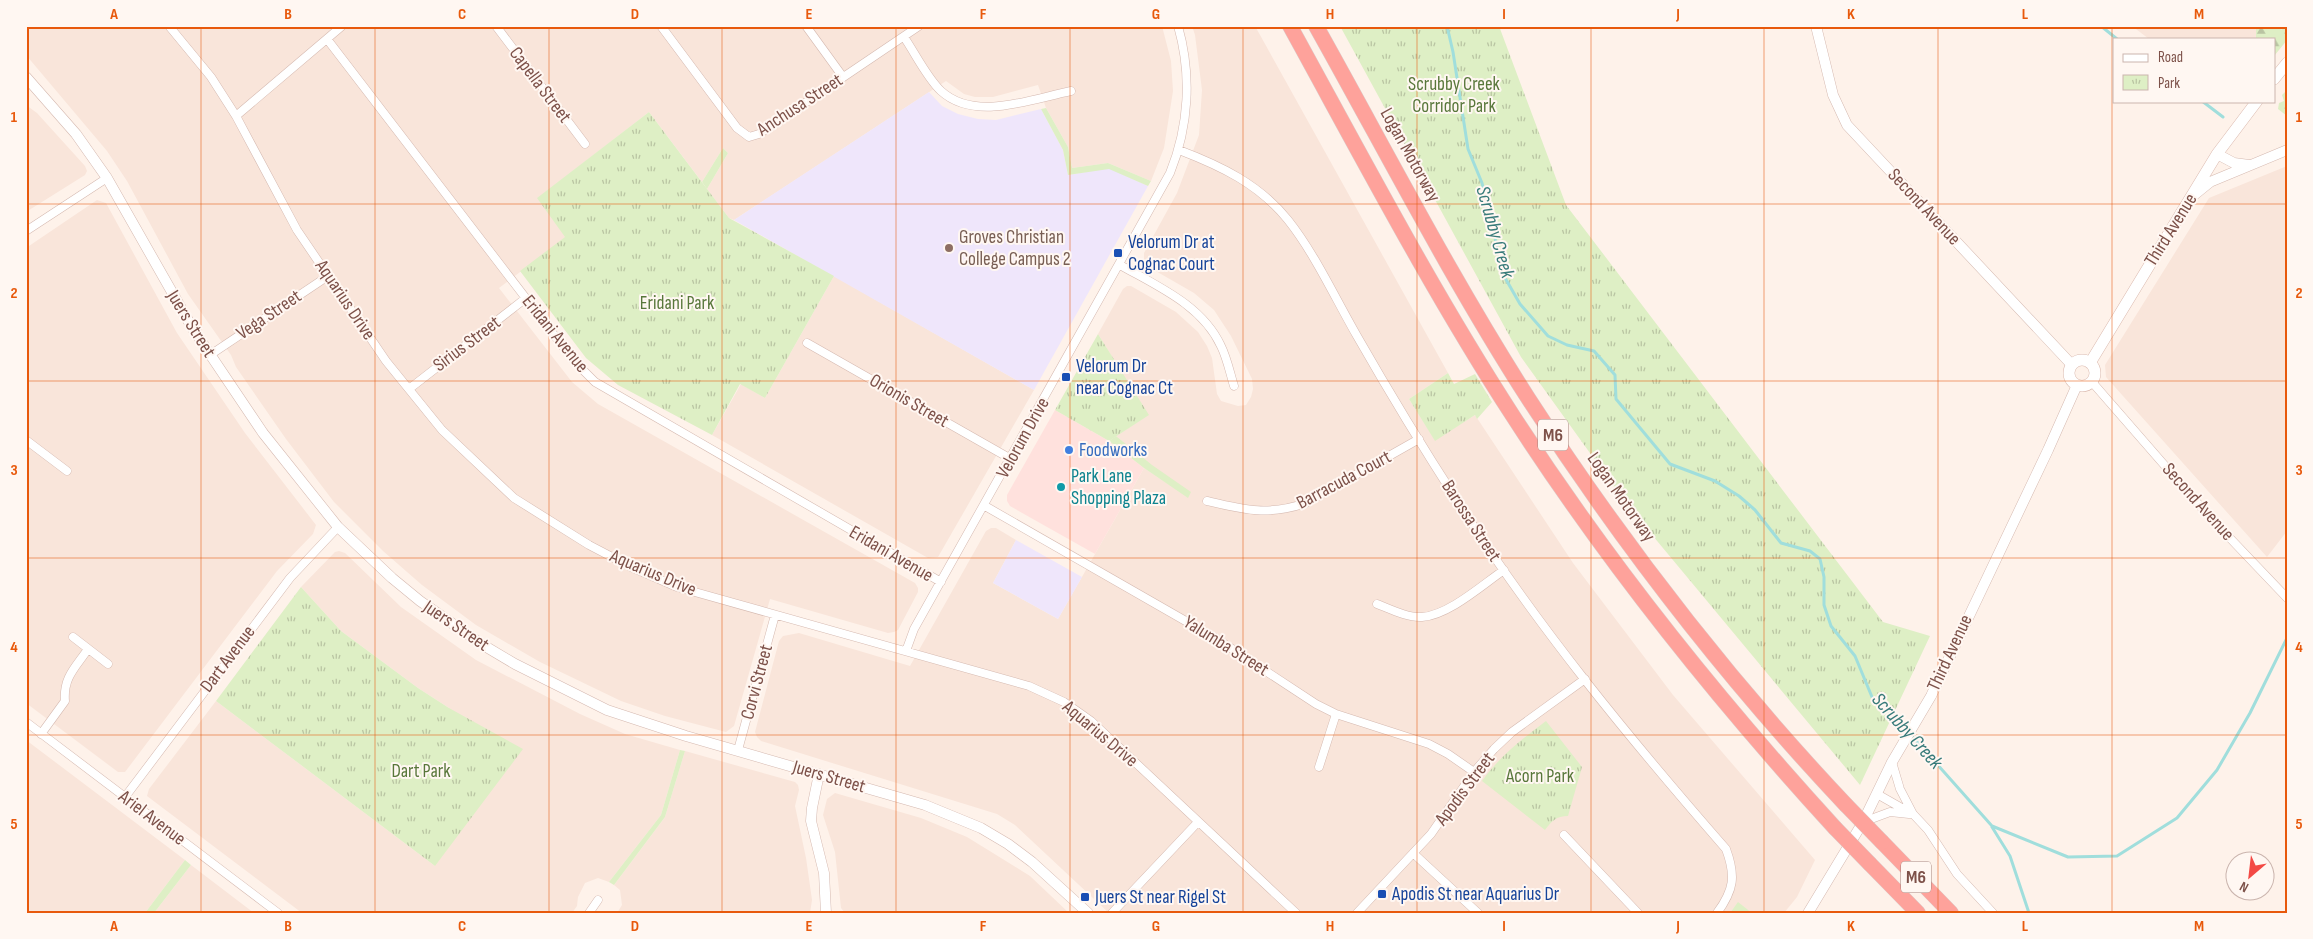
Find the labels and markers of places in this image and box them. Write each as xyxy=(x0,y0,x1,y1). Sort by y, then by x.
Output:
place label: Groves Christian College Campus 2 xyxy=(959,226,1071,271)
place label: Velorum Dr at Cognac Court xyxy=(1128,231,1215,276)
marker: Groves Christian College Campus 2 xyxy=(943,242,955,254)
marker: Velorum Dr at Cognac Court xyxy=(1112,247,1124,259)
place label: Velorum Dr near Cognac Ct xyxy=(1076,355,1173,400)
marker: Velorum Dr near Cognac Ct xyxy=(1060,371,1072,383)
place label: Foodworks xyxy=(1079,439,1148,462)
marker: Foodworks xyxy=(1063,444,1075,456)
place label: Park Lane Shopping Plaza xyxy=(1071,465,1166,510)
marker: Park Lane Shopping Plaza xyxy=(1055,481,1067,493)
place label: Apodis St near Aquarius Dr xyxy=(1391,883,1560,906)
place label: Juers St near Rigel St xyxy=(1094,886,1226,909)
marker: Apodis St near Aquarius Dr xyxy=(1376,888,1388,900)
marker: Juers St near Rigel St xyxy=(1079,891,1091,903)

